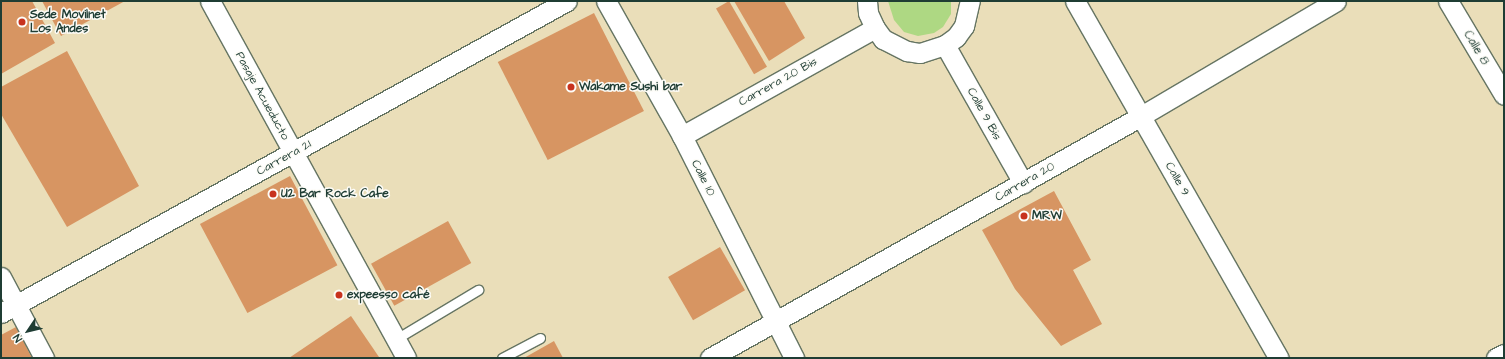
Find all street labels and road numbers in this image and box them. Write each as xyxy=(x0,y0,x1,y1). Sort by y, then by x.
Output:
street label: Calle 8 xyxy=(1460,28,1492,68)
street label: Pasaje Acueducto xyxy=(232,49,292,143)
street label: Carrera 20 Bis xyxy=(736,54,820,110)
street label: Calle 9 Bis xyxy=(964,85,1004,143)
street label: Carrera 21 xyxy=(254,137,314,179)
street label: Calle 10 xyxy=(688,157,718,199)
street label: Carrera 20 xyxy=(993,159,1057,205)
street label: Calle 9 xyxy=(1162,160,1192,198)

